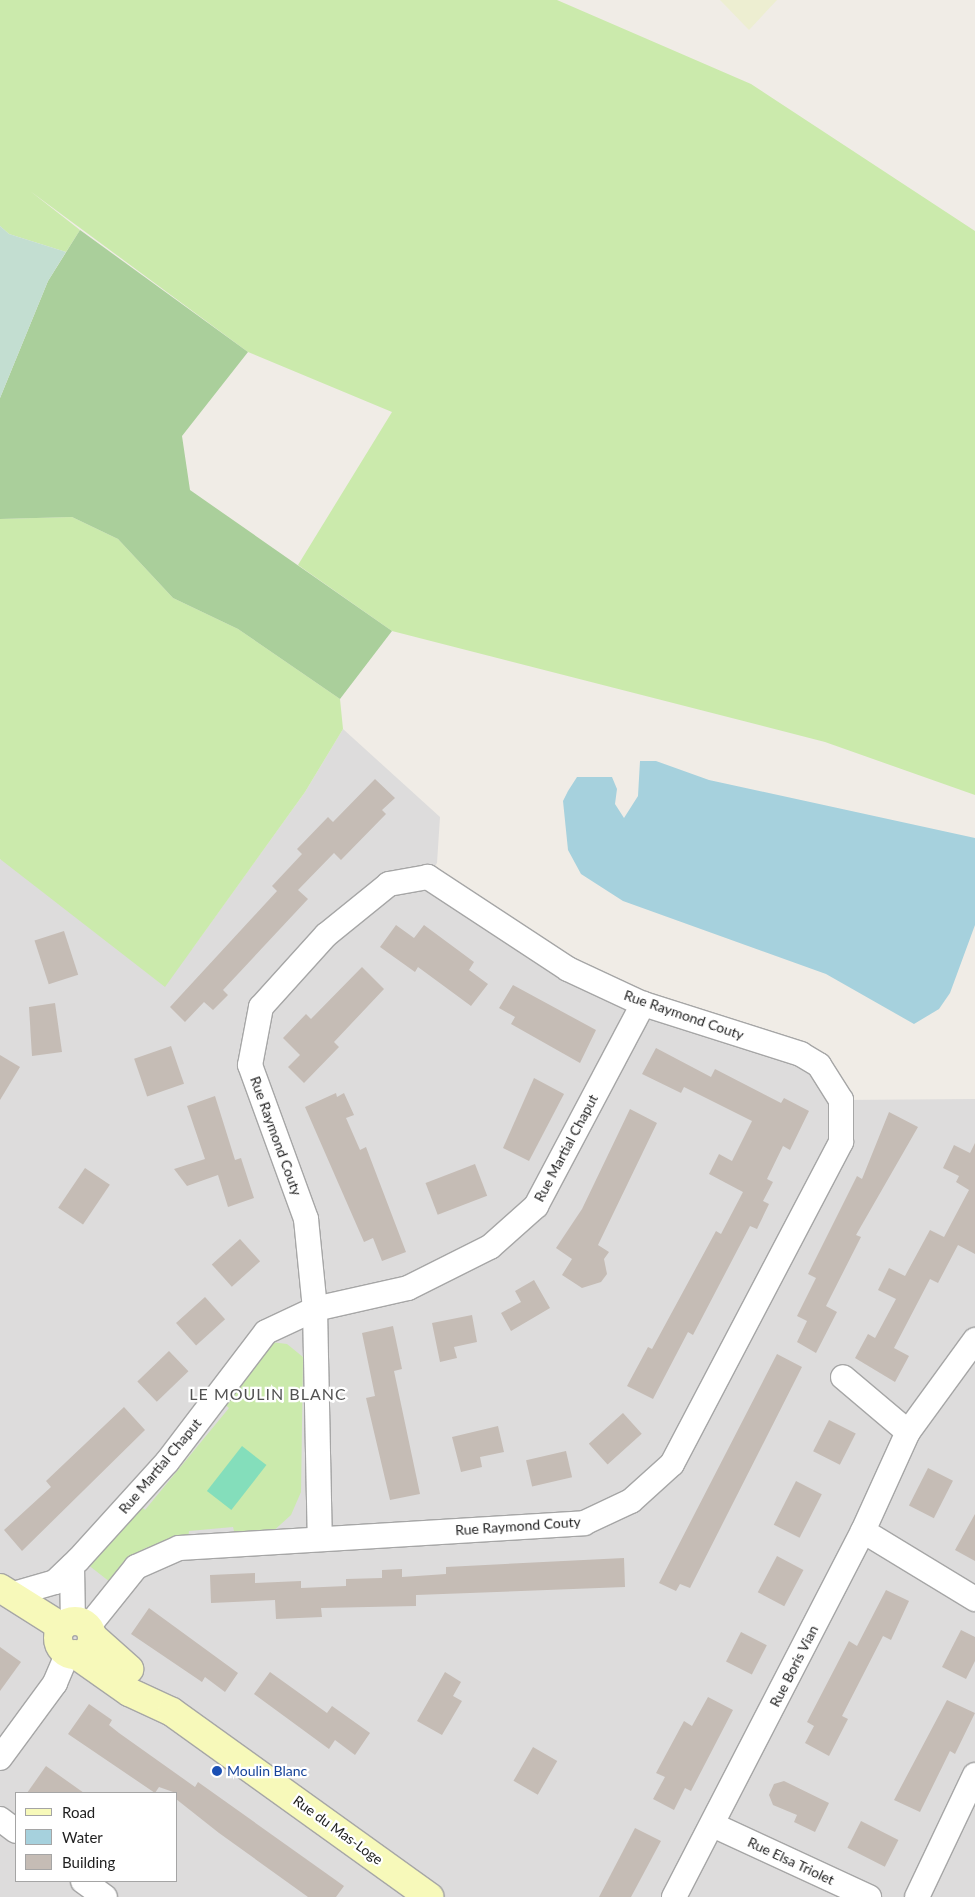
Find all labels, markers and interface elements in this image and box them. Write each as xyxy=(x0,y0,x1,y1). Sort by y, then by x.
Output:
street label: Rue Raymond Couty xyxy=(622,987,746,1043)
street label: Rue Raymond Couty xyxy=(247,1074,305,1198)
street label: Rue Martial Chaput xyxy=(531,1091,601,1205)
district label: LE MOULIN BLANC xyxy=(187,1384,349,1404)
street label: Rue Martial Chaput xyxy=(115,1415,205,1517)
street label: Rue Raymond Couty xyxy=(455,1513,581,1539)
street label: Rue Boris Vian xyxy=(766,1622,822,1710)
place label: Moulin Blanc xyxy=(227,1763,307,1779)
marker: Moulin Blanc xyxy=(211,1765,223,1777)
legend xyxy=(15,1792,178,1882)
street label: Rue du Mas-Loge xyxy=(290,1792,386,1868)
text: Road xyxy=(62,1803,95,1821)
text: Water xyxy=(62,1828,103,1846)
street label: Rue Elsa Triolet xyxy=(745,1834,837,1888)
text: Building xyxy=(62,1853,115,1871)

